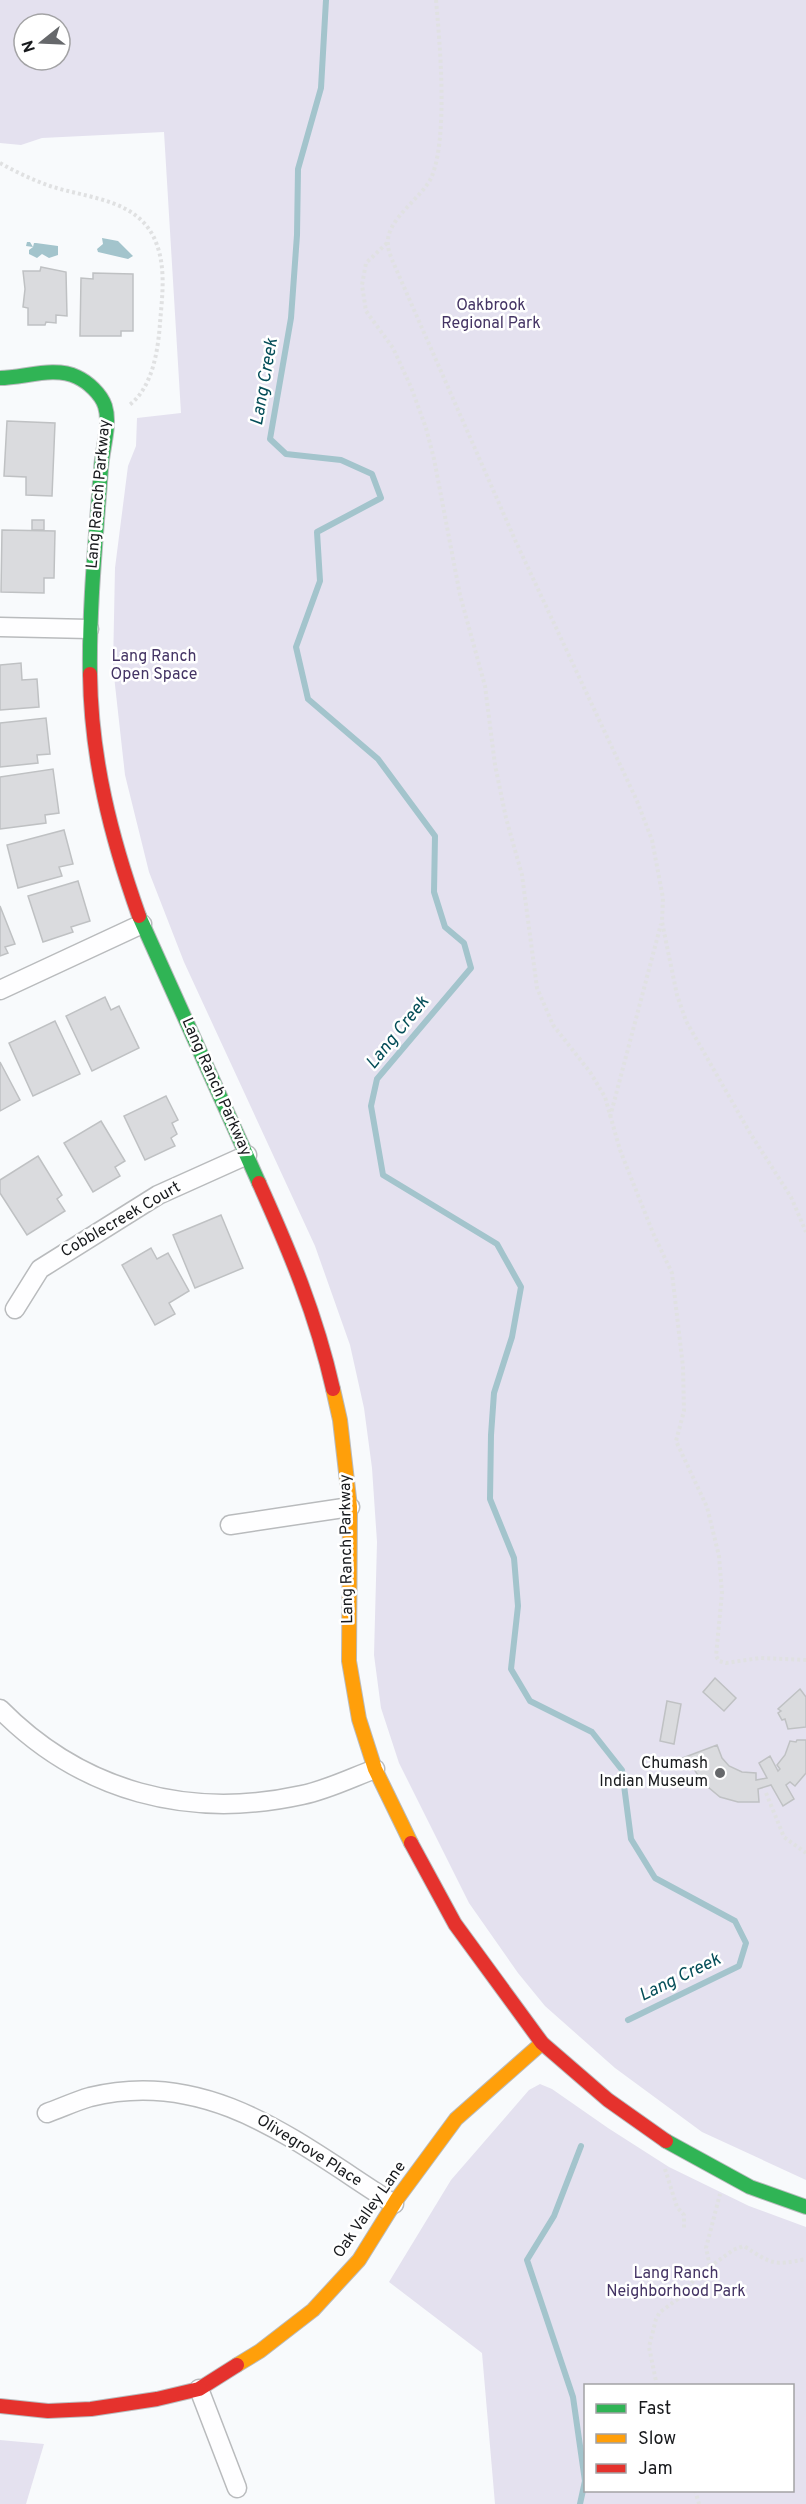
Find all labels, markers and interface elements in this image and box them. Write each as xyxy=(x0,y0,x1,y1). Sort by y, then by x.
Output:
north arrow xyxy=(12,12,72,72)
text: N xyxy=(18,37,41,55)
park label: Oakbrook Regional Park xyxy=(441,296,541,334)
water label: Lang Creek xyxy=(246,336,284,427)
street label: Lang Ranch Parkway xyxy=(83,419,115,569)
park label: Lang Ranch Open Space xyxy=(111,647,197,685)
water label: Lang Creek xyxy=(361,991,435,1074)
street label: Lang Ranch Parkway xyxy=(176,1015,256,1159)
street label: Cobblecreek Court xyxy=(58,1178,184,1262)
street label: Lang Ranch Parkway xyxy=(336,1474,358,1624)
place label: Chumash Indian Museum xyxy=(599,1754,708,1792)
marker: Chumash Indian Museum xyxy=(713,1766,727,1780)
water label: Lang Creek xyxy=(635,1948,725,2008)
street label: Olivegrove Place xyxy=(252,2110,366,2192)
street label: Oak Valley Lane xyxy=(329,2158,411,2262)
park label: Lang Ranch Neighborhood Park xyxy=(606,2264,746,2302)
legend xyxy=(584,2384,794,2492)
text: Fast xyxy=(638,2398,671,2421)
text: Slow xyxy=(638,2428,676,2451)
text: Jam xyxy=(638,2458,673,2481)

